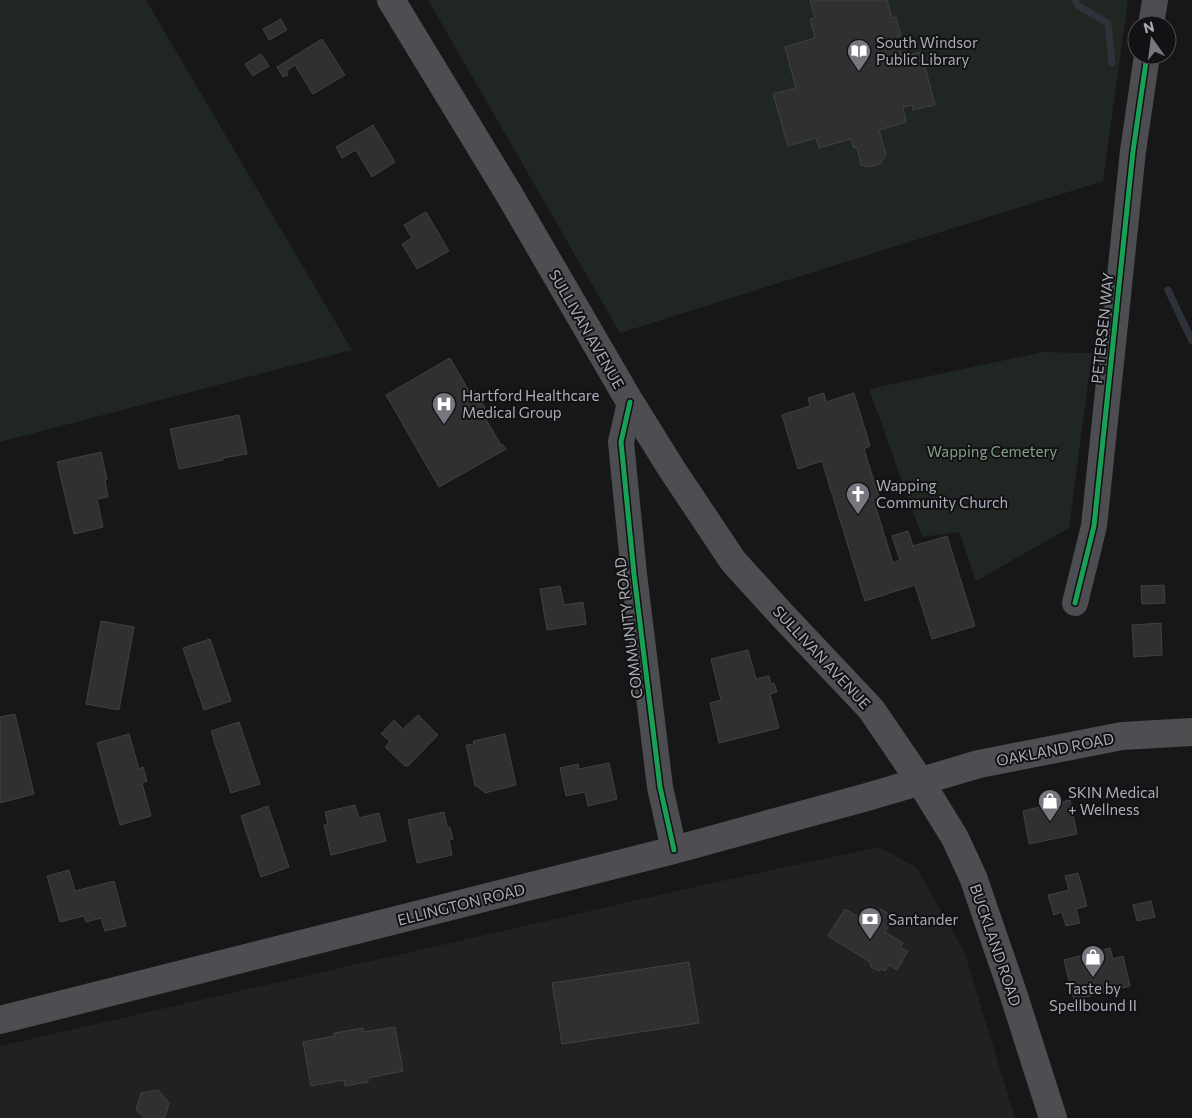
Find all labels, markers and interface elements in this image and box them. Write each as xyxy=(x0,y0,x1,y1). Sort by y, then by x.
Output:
north arrow xyxy=(1127,15,1177,65)
text: N xyxy=(1142,17,1156,36)
place label: South Windsor Public Library xyxy=(876,33,978,68)
library icon: South Windsor Public Library xyxy=(846,38,872,72)
street label: SULLIVAN AVENUE xyxy=(546,266,628,392)
street label: PETERSEN WAY xyxy=(1087,271,1117,385)
place label: Hartford Healthcare Medical Group xyxy=(462,386,600,421)
hospital icon: Hartford Healthcare Medical Group xyxy=(431,391,457,425)
park label: Wapping Cemetery xyxy=(927,442,1057,460)
place label: Wapping Community Church xyxy=(876,476,1008,511)
church icon: Wapping Community Church xyxy=(845,481,871,515)
street label: COMMUNITY ROAD xyxy=(610,556,646,700)
street label: SULLIVAN AVENUE xyxy=(770,602,875,712)
street label: OAKLAND ROAD xyxy=(995,729,1115,769)
place label: SKIN Medical + Wellness xyxy=(1068,783,1159,818)
shop icon: SKIN Medical + Wellness xyxy=(1037,788,1063,822)
street label: ELLINGTON ROAD xyxy=(395,879,527,929)
street label: BUCKLAND ROAD xyxy=(967,881,1025,1009)
bank icon: Santander xyxy=(857,906,883,940)
place label: Santander xyxy=(888,910,958,928)
shop icon: Taste by Spellbound II xyxy=(1080,944,1106,978)
place label: Taste by Spellbound II xyxy=(1049,979,1137,1014)

